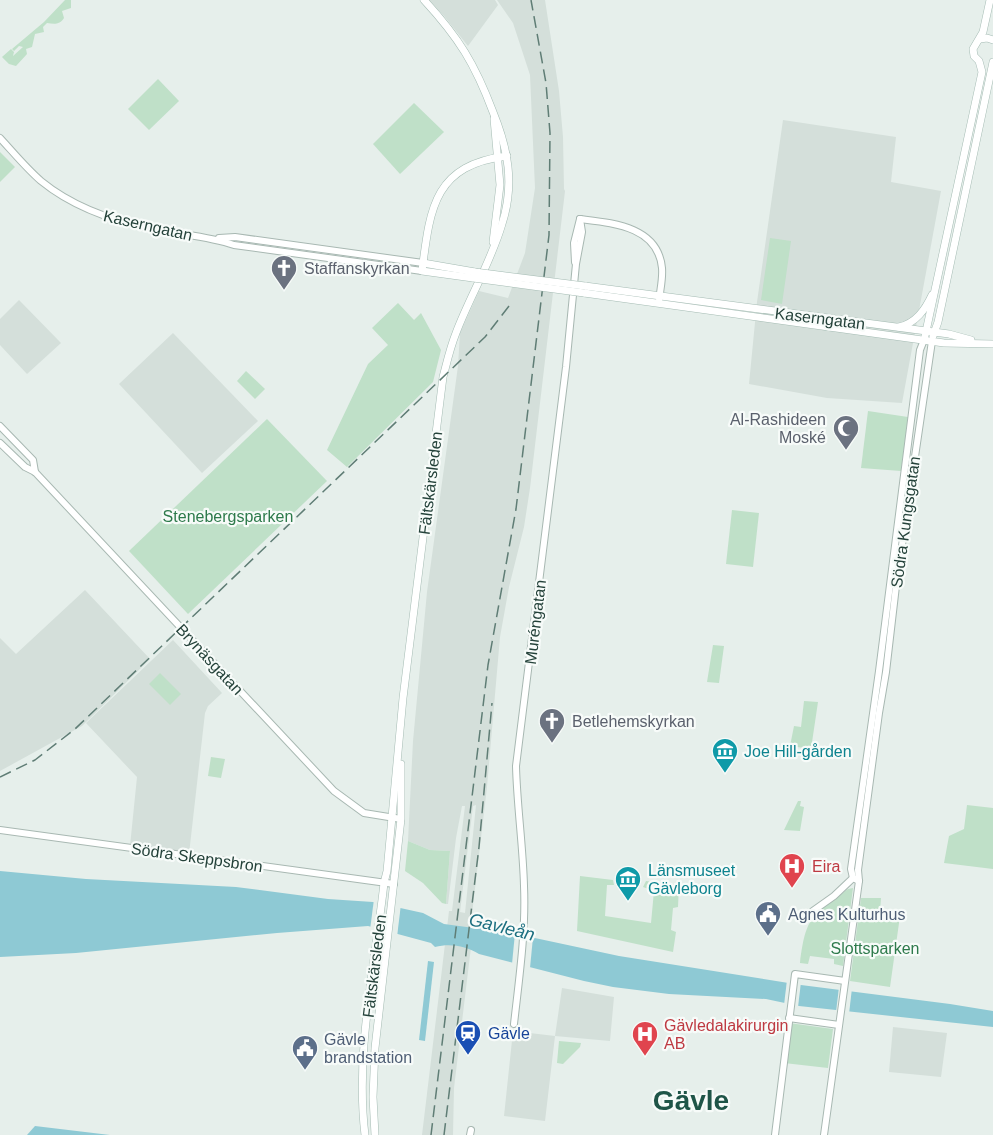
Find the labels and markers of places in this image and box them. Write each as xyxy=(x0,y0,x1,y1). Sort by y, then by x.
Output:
church icon: Staffanskyrkan xyxy=(269,253,299,291)
place label: Staffanskyrkan xyxy=(304,260,410,277)
place label: Al-Rashideen Moské xyxy=(730,411,826,446)
mosque icon: Al-Rashideen Moské xyxy=(831,413,861,451)
church icon: Betlehemskyrkan xyxy=(537,706,567,744)
place label: Betlehemskyrkan xyxy=(572,713,695,730)
museum icon: Joe Hill-gården xyxy=(710,736,740,774)
place label: Joe Hill-gården xyxy=(744,743,852,760)
hospital icon: Eira xyxy=(777,851,807,889)
place label: Eira xyxy=(812,858,841,875)
place label: Länsmuseet Gävleborg xyxy=(648,862,736,897)
museum icon: Länsmuseet Gävleborg xyxy=(613,864,643,902)
public building icon: Agnes Kulturhus xyxy=(753,899,783,937)
place label: Agnes Kulturhus xyxy=(788,906,905,923)
place label: Gävledalakirurgin AB xyxy=(664,1017,789,1052)
station icon: Gävle xyxy=(453,1018,483,1056)
hospital icon: Gävledalakirurgin AB xyxy=(630,1019,660,1057)
place label: Gävle xyxy=(488,1025,530,1042)
place label: Gävle brandstation xyxy=(324,1031,412,1066)
public building icon: Gävle brandstation xyxy=(290,1033,320,1071)

